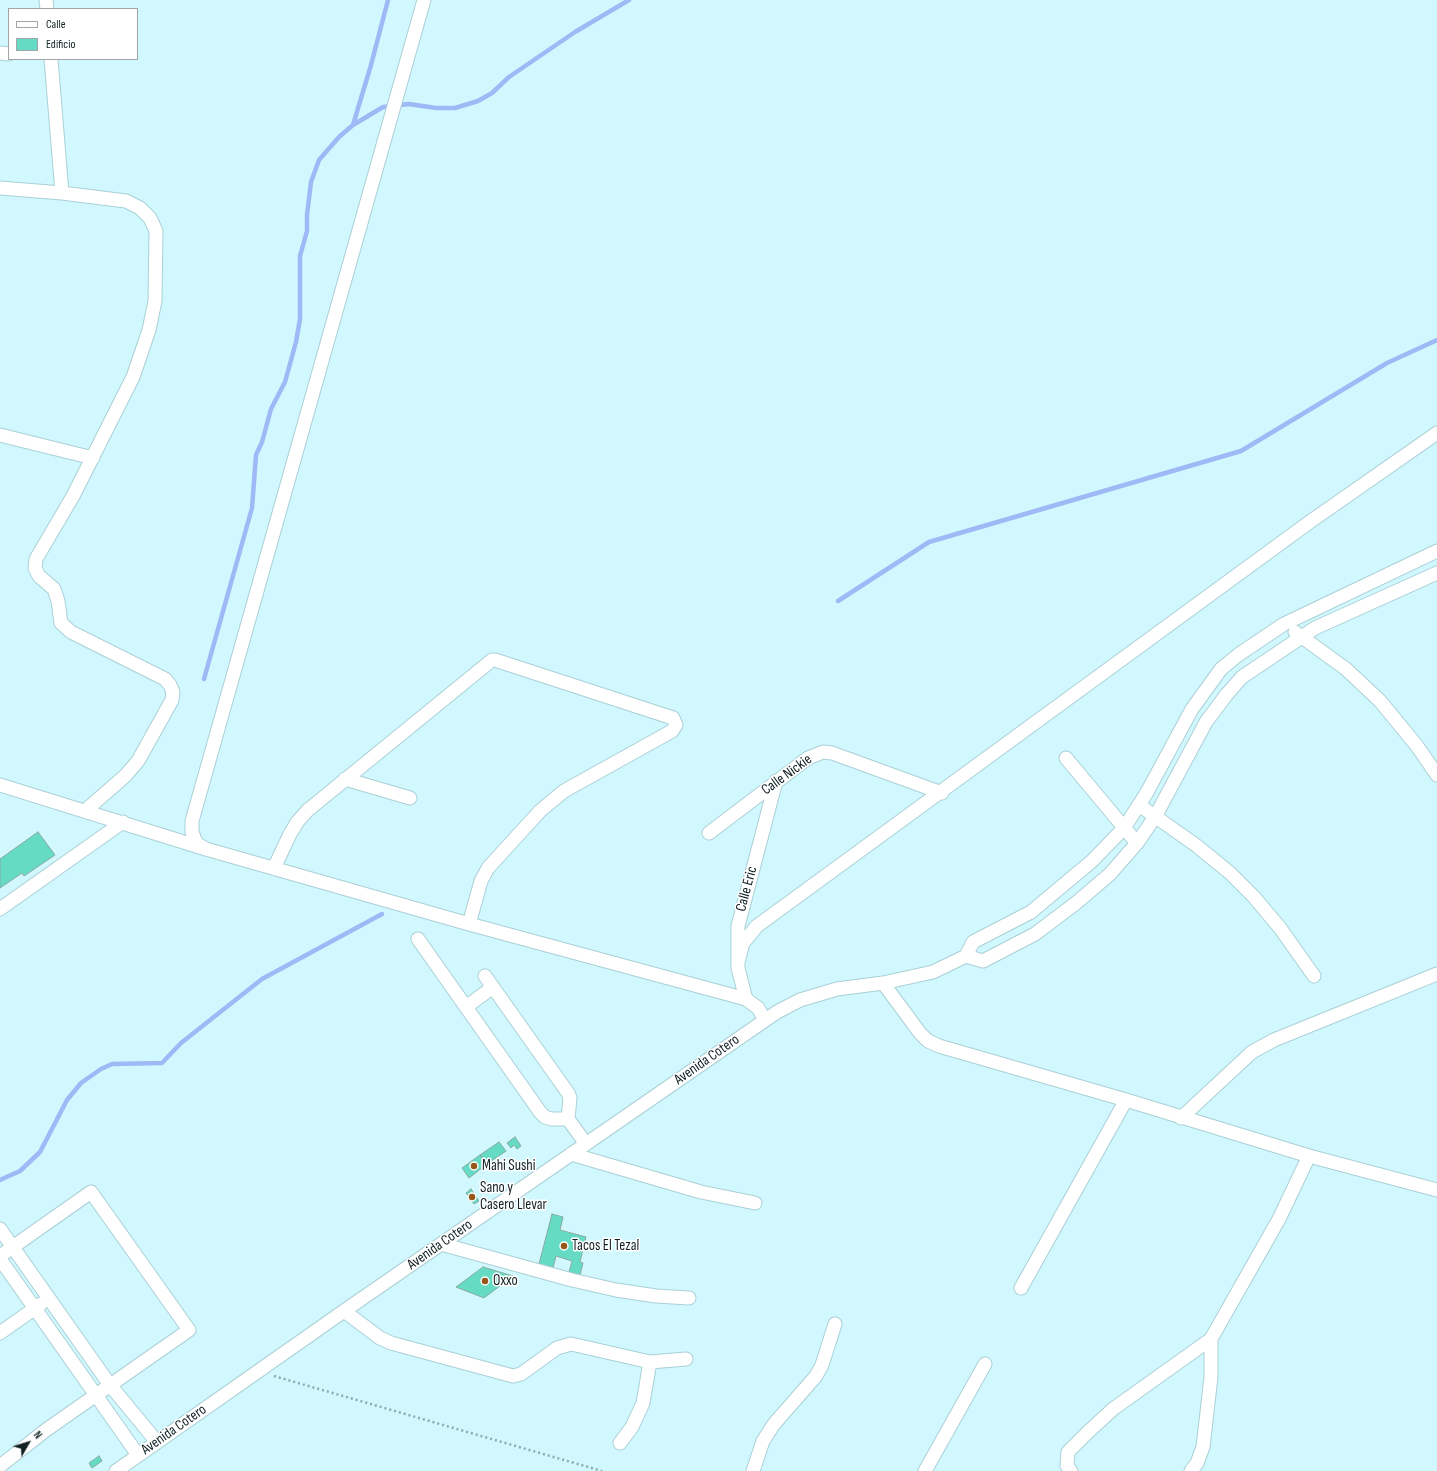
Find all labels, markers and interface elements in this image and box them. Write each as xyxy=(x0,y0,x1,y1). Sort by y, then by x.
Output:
legend xyxy=(8,8,138,60)
text: Calle xyxy=(46,17,66,32)
text: Edificio xyxy=(46,37,75,52)
street label: Calle Nickie xyxy=(758,751,816,799)
street label: Calle Eric xyxy=(732,864,762,914)
street label: Avenida Cotero xyxy=(671,1031,743,1089)
place label: Mahi Sushi xyxy=(482,1157,536,1175)
marker: Mahi Sushi xyxy=(469,1161,479,1171)
place label: Sano y Casero Llevar xyxy=(480,1179,547,1214)
marker: Sano y Casero Llevar xyxy=(467,1192,477,1202)
street label: Avenida Cotero xyxy=(404,1216,476,1274)
place label: Tacos El Tezal xyxy=(572,1237,639,1255)
marker: Tacos El Tezal xyxy=(559,1241,569,1251)
place label: Oxxo xyxy=(493,1272,518,1290)
marker: Oxxo xyxy=(480,1276,490,1286)
street label: Avenida Cotero xyxy=(138,1401,210,1459)
north arrow xyxy=(8,1423,48,1463)
text: N xyxy=(31,1429,45,1442)

